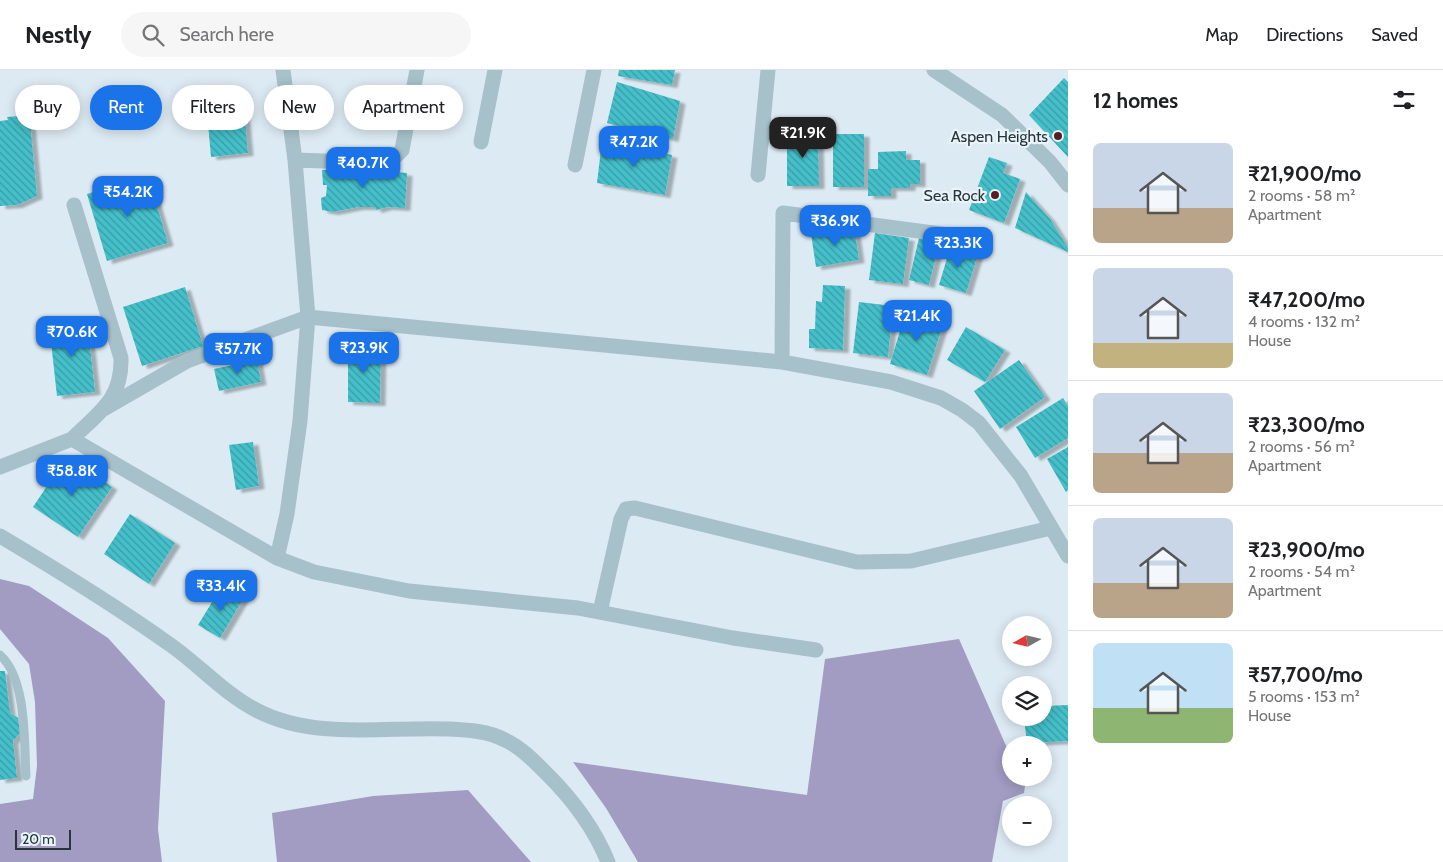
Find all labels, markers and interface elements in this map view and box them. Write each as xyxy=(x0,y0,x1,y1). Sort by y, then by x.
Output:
search box xyxy=(121,12,471,57)
text: Nestly xyxy=(25,20,91,49)
icon: search xyxy=(139,21,167,49)
text: Search here xyxy=(179,23,274,46)
text: Map xyxy=(1205,24,1238,46)
text: Directions xyxy=(1266,24,1343,46)
text: Saved xyxy=(1371,24,1418,46)
chip: Buy xyxy=(15,85,80,130)
chip: Rent xyxy=(90,85,162,130)
chip: Filters xyxy=(172,85,254,130)
chip: New xyxy=(264,85,334,130)
chip: Apartment xyxy=(344,85,463,130)
icon: filters xyxy=(1390,86,1418,114)
text: 12 homes xyxy=(1093,88,1178,113)
pin: ₹21.9K xyxy=(762,116,844,159)
text: ₹21.9K xyxy=(780,123,826,142)
pin: ₹47.2K xyxy=(593,126,675,168)
place label: Aspen Heights xyxy=(951,127,1048,146)
marker: Aspen Heights xyxy=(1052,130,1064,142)
text: ₹47.2K xyxy=(610,132,658,151)
pin: ₹40.7K xyxy=(322,146,404,189)
text: ₹40.7K xyxy=(337,153,389,172)
text: ₹21,900/mo xyxy=(1248,161,1361,186)
icon: home xyxy=(1133,163,1193,223)
pin: ₹54.2K xyxy=(87,176,169,218)
text: ₹54.2K xyxy=(103,182,153,201)
place label: Sea Rock xyxy=(924,186,986,205)
text: 2 rooms · 58 m² xyxy=(1248,186,1355,205)
marker: Sea Rock xyxy=(989,189,1001,201)
pin: ₹36.9K xyxy=(794,204,876,247)
text: Apartment xyxy=(1248,205,1321,224)
text: ₹36.9K xyxy=(811,211,859,230)
pin: ₹23.3K xyxy=(917,226,999,269)
text: ₹23.3K xyxy=(934,233,982,252)
text: ₹47,200/mo xyxy=(1248,287,1365,312)
icon: home xyxy=(1133,288,1193,348)
pin: ₹21.4K xyxy=(876,300,958,342)
text: ₹21.4K xyxy=(894,306,940,325)
text: 4 rooms · 132 m² xyxy=(1248,312,1360,331)
pin: ₹70.6K xyxy=(31,316,113,358)
text: ₹70.6K xyxy=(47,322,97,341)
text: House xyxy=(1248,331,1291,350)
pin: ₹57.7K xyxy=(197,332,279,375)
pin: ₹23.9K xyxy=(323,332,405,374)
text: ₹23.9K xyxy=(340,338,388,357)
text: ₹57.7K xyxy=(215,339,261,358)
text: ₹23,300/mo xyxy=(1248,412,1365,437)
icon: home xyxy=(1133,413,1193,473)
text: 2 rooms · 56 m² xyxy=(1248,437,1355,456)
pin: ₹58.8K xyxy=(31,454,113,497)
text: Apartment xyxy=(1248,456,1321,475)
text: ₹58.8K xyxy=(47,461,97,480)
text: ₹23,900/mo xyxy=(1248,537,1365,562)
icon: home xyxy=(1133,538,1193,598)
text: 2 rooms · 54 m² xyxy=(1248,562,1355,581)
pin: ₹33.4K xyxy=(180,570,262,612)
text: ₹33.4K xyxy=(196,576,246,595)
text: Apartment xyxy=(1248,581,1321,600)
north arrow xyxy=(1002,616,1052,666)
map controls xyxy=(1002,616,1052,846)
text: ₹57,700/mo xyxy=(1248,662,1363,687)
icon: home xyxy=(1133,663,1193,723)
button: layers xyxy=(1002,676,1052,726)
text: 5 rooms · 153 m² xyxy=(1248,687,1360,706)
text: House xyxy=(1248,706,1291,725)
button: + xyxy=(1002,736,1052,786)
button: − xyxy=(1002,796,1052,846)
scale bar xyxy=(15,827,71,850)
text: 20 m xyxy=(22,830,55,848)

